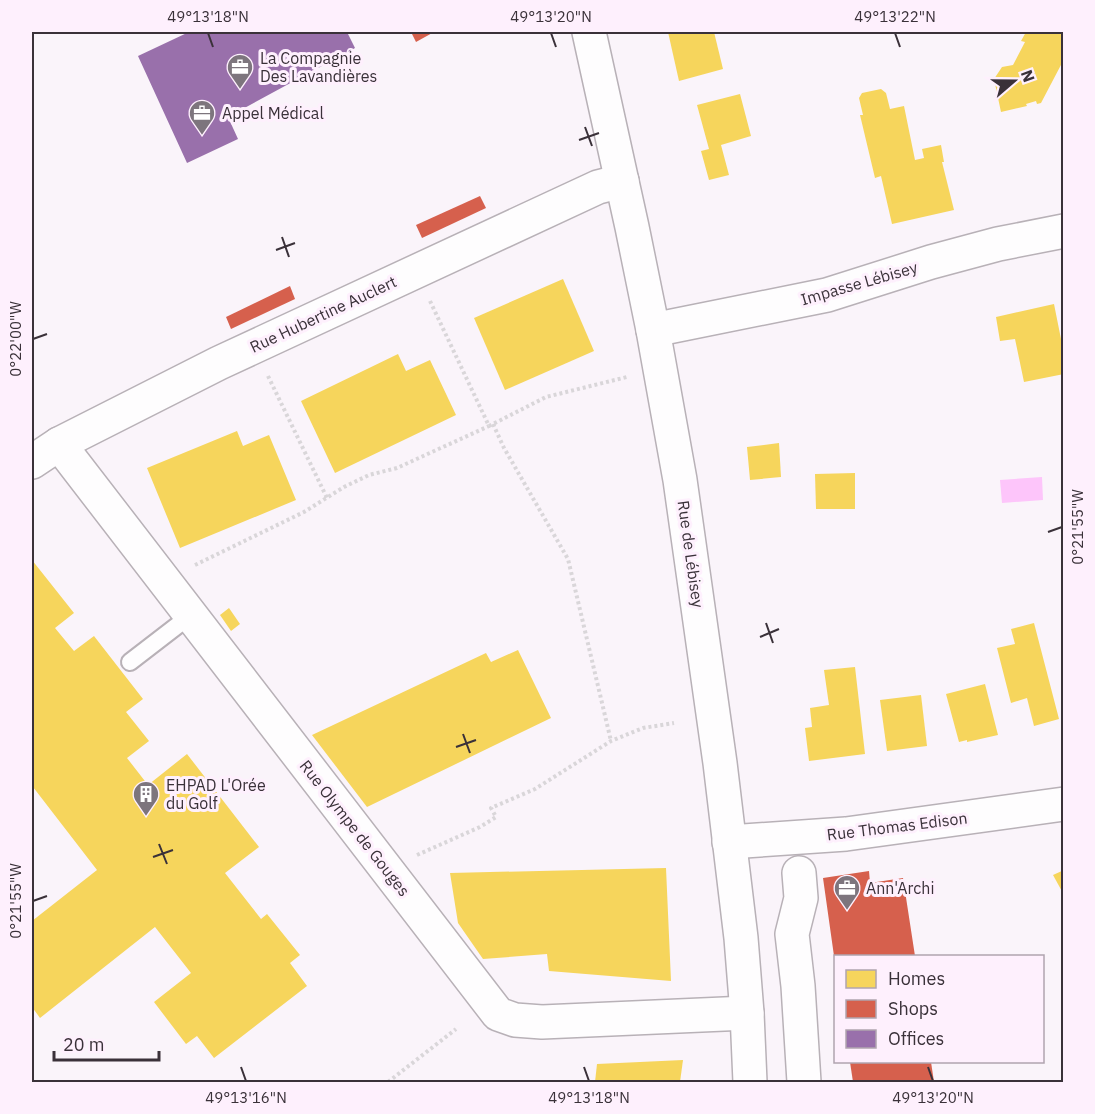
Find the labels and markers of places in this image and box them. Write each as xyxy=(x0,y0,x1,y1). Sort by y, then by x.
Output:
place label: La Compagnie Des Lavandières xyxy=(260,48,377,86)
office icon: La Compagnie Des Lavandières xyxy=(225,52,255,90)
office icon: Appel Médical xyxy=(187,98,217,136)
place label: Appel Médical xyxy=(222,103,324,123)
place label: EHPAD L'Orée du Golf xyxy=(166,775,266,813)
building icon: EHPAD L'Orée du Golf xyxy=(131,779,161,817)
office icon: Ann'Archi xyxy=(832,873,862,911)
place label: Ann'Archi xyxy=(866,878,934,898)

